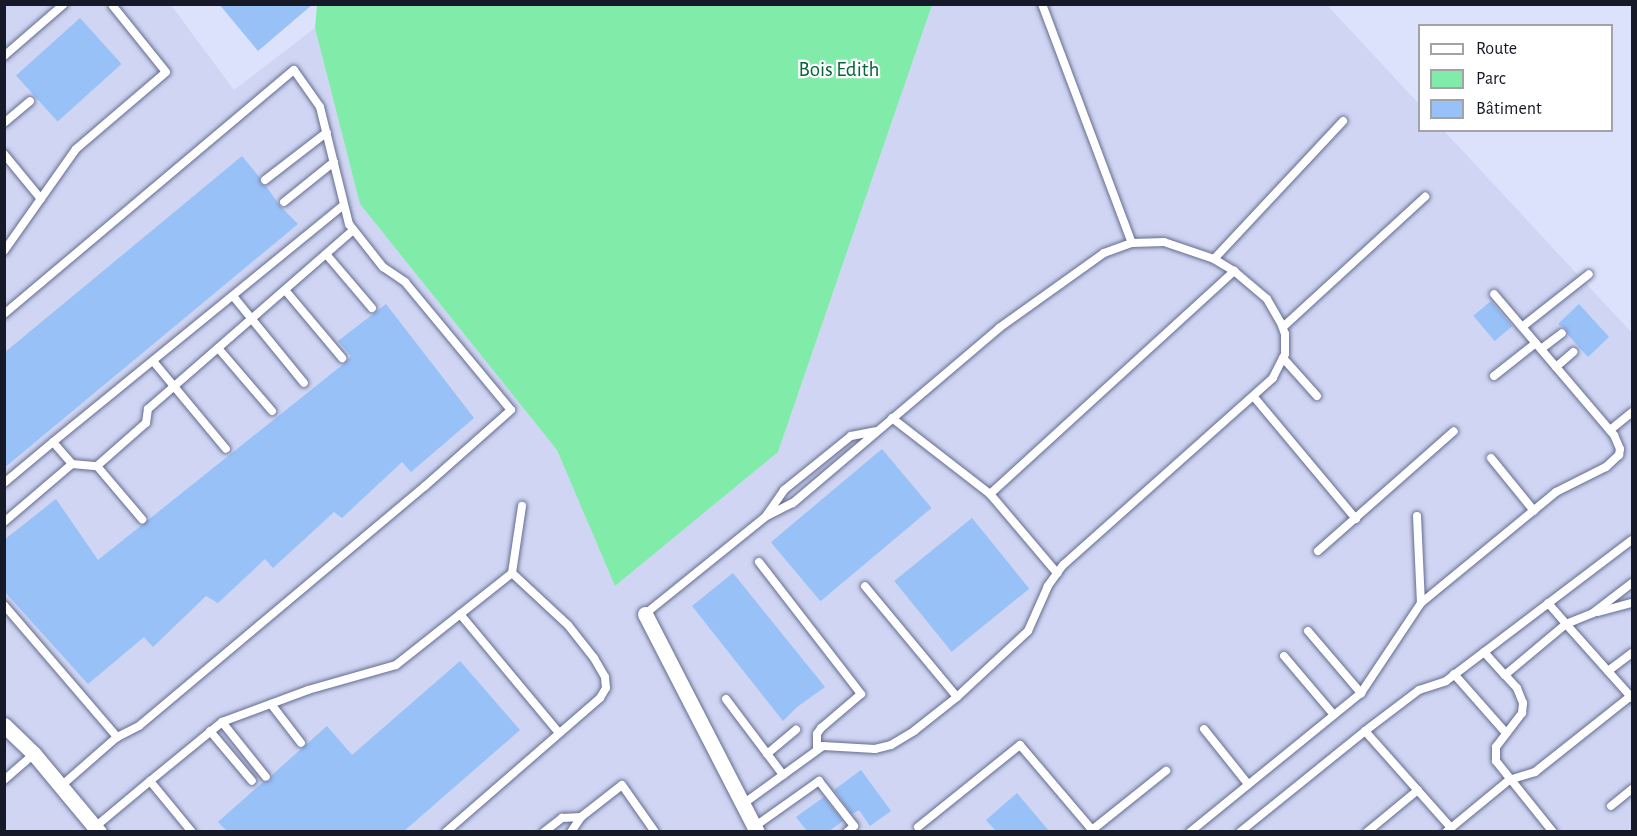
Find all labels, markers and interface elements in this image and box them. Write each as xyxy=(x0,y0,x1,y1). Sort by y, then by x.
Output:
legend xyxy=(1418,24,1613,132)
text: Route xyxy=(1476,40,1517,58)
park label: Bois Edith xyxy=(799,57,879,83)
text: Parc xyxy=(1476,70,1506,88)
text: Bâtiment xyxy=(1476,100,1542,118)

